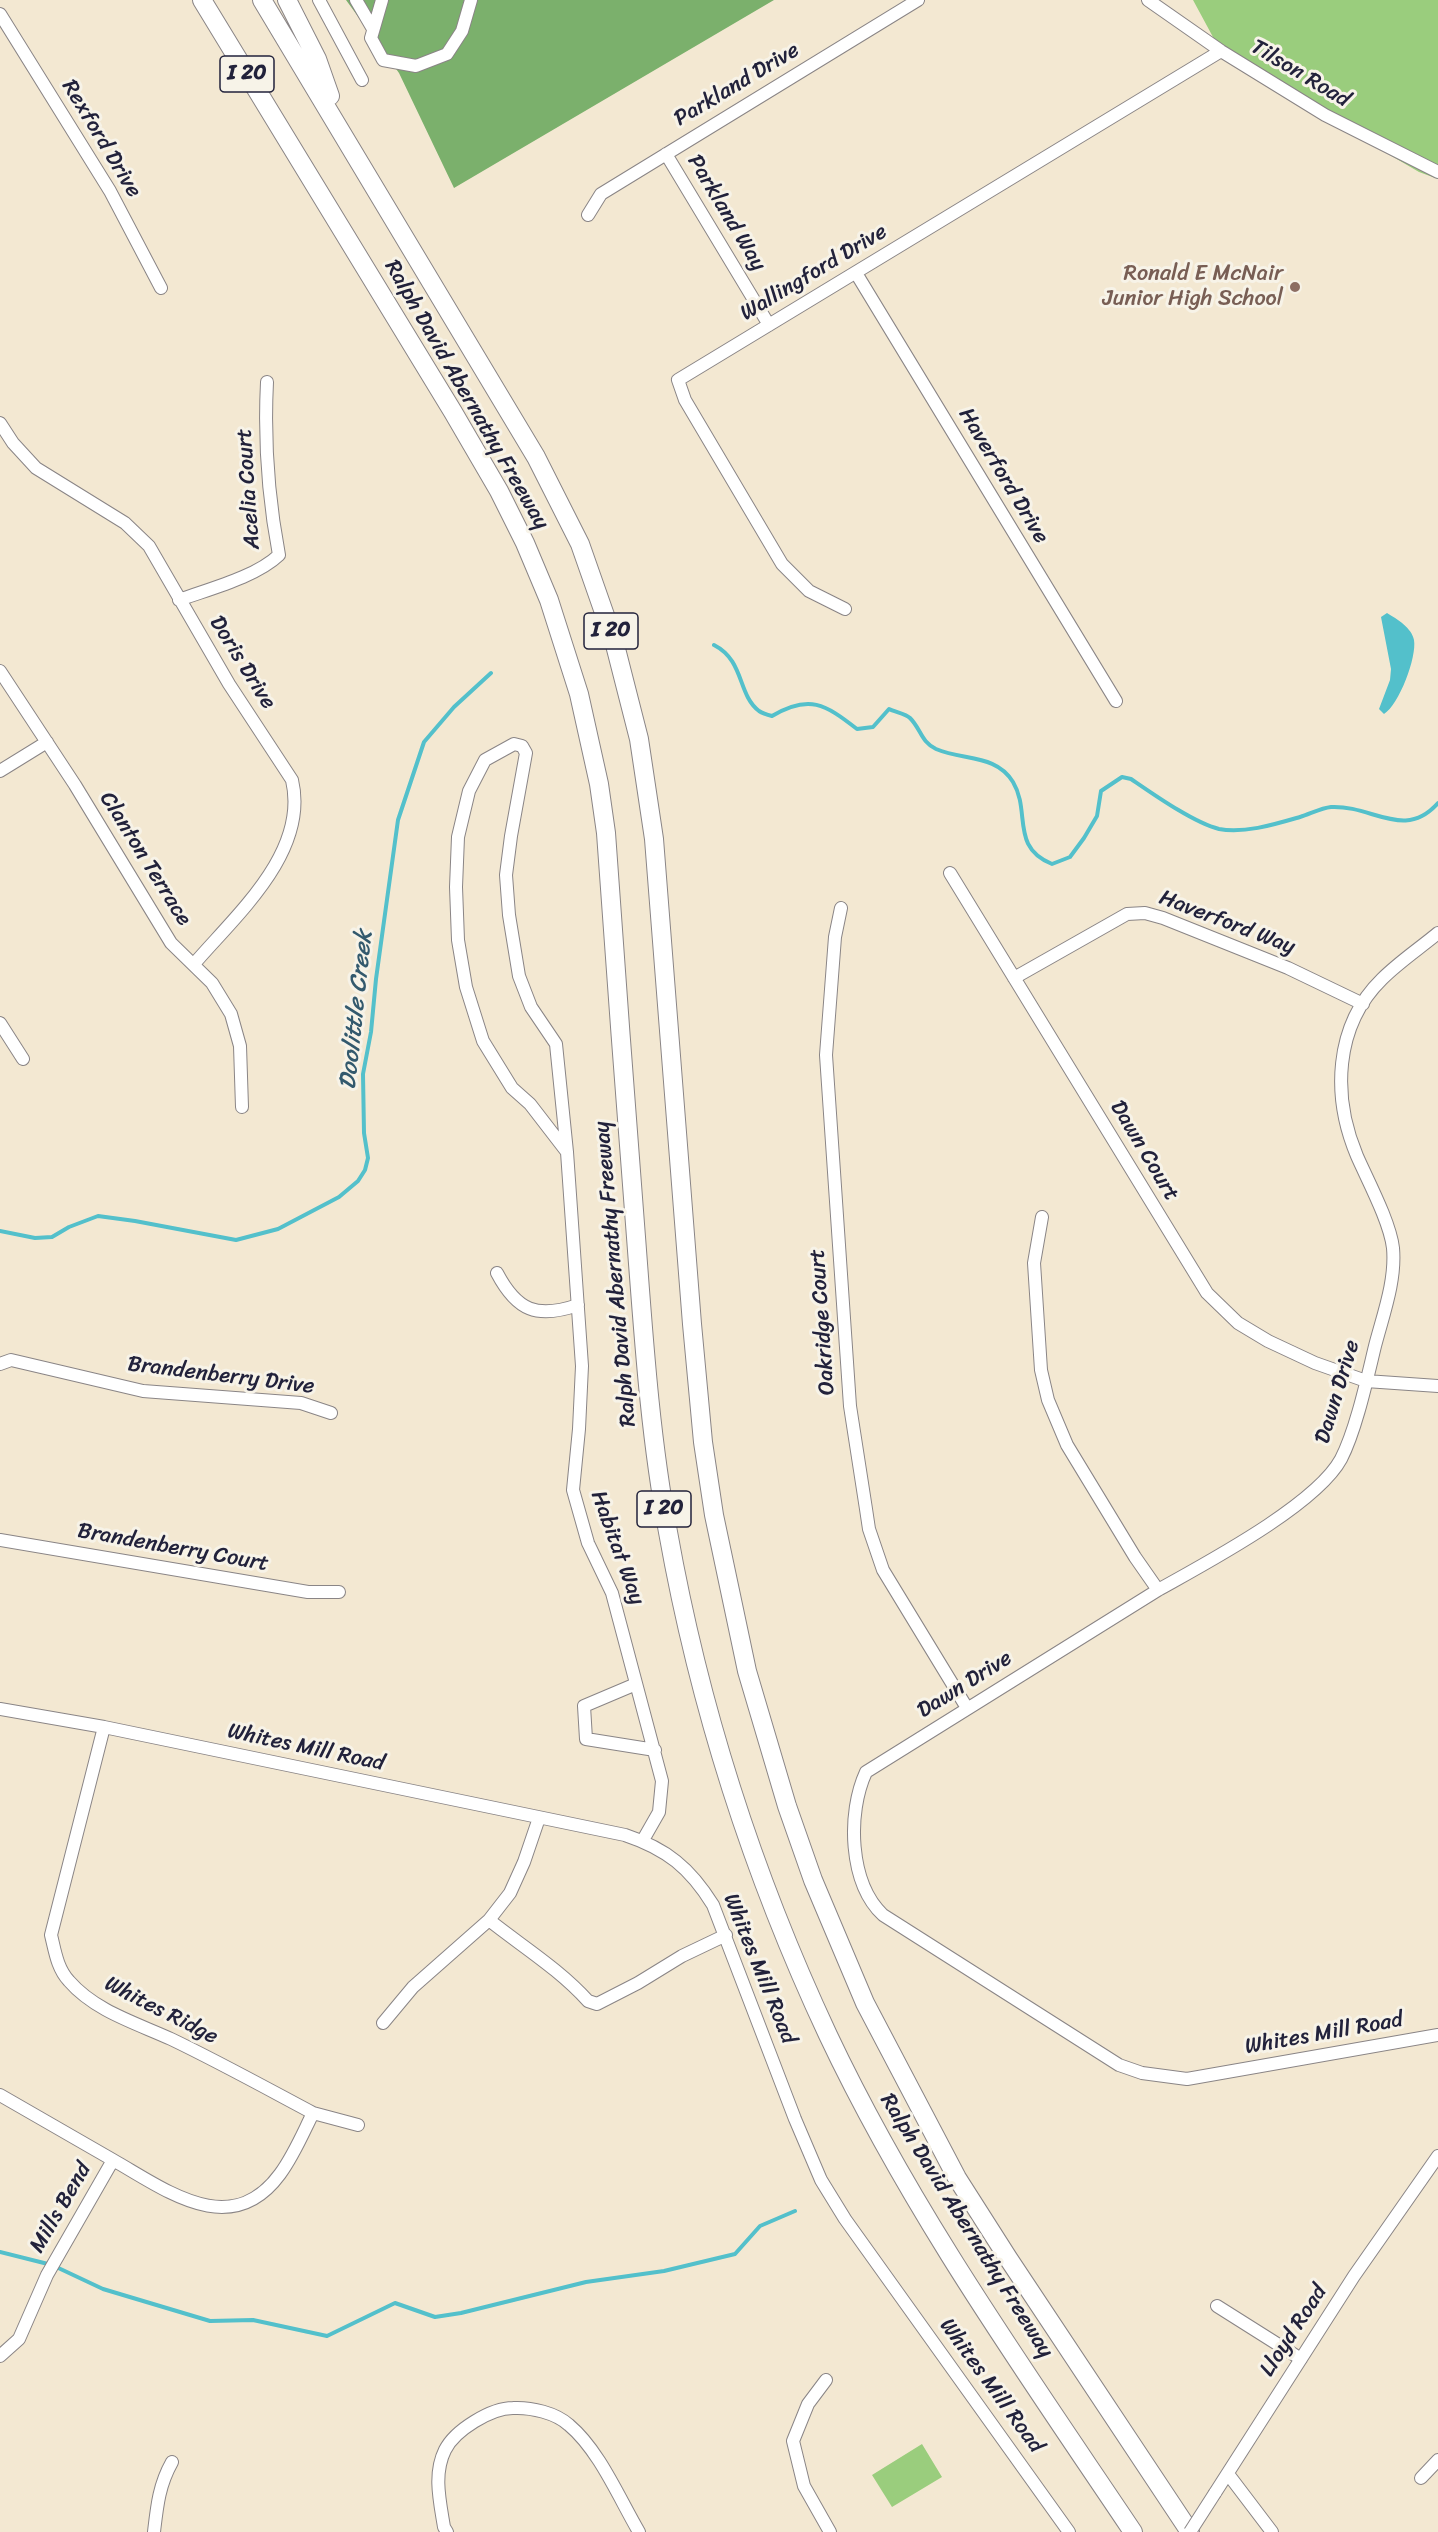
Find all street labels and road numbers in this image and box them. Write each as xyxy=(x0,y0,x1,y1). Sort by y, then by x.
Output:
street label: Tilson Road xyxy=(1246,34,1354,114)
street label: Parkland Drive xyxy=(670,37,804,133)
road number: I 20 xyxy=(220,56,274,92)
street label: Rexford Drive xyxy=(56,75,146,203)
street label: Parkland Way xyxy=(681,150,771,276)
street label: Wallingford Drive xyxy=(736,219,892,327)
street label: Ralph David Abernathy Freeway xyxy=(378,256,554,534)
street label: Haverford Drive xyxy=(952,403,1054,549)
street label: Acelia Court xyxy=(232,428,266,550)
street label: Doris Drive xyxy=(203,611,281,715)
road number: I 20 xyxy=(584,613,638,649)
street label: Clanton Terrace xyxy=(93,787,197,931)
street label: Haverford Way xyxy=(1155,885,1299,961)
street label: Dawn Court xyxy=(1104,1096,1184,1206)
street label: Ralph David Abernathy Freeway xyxy=(589,1120,643,1428)
street label: Oakridge Court xyxy=(805,1248,841,1396)
street label: Dawn Drive xyxy=(1310,1337,1366,1447)
street label: Brandenberry Drive xyxy=(126,1351,316,1401)
street label: Habitat Way xyxy=(584,1487,650,1609)
road number: I 20 xyxy=(637,1491,691,1527)
street label: Brandenberry Court xyxy=(75,1518,271,1578)
street label: Dawn Drive xyxy=(913,1646,1017,1724)
street label: Whites Mill Road xyxy=(225,1718,387,1778)
street label: Whites Mill Road xyxy=(717,1890,801,2048)
street label: Whites Ridge xyxy=(100,1971,222,2051)
street label: Whites Mill Road xyxy=(1243,2007,1405,2061)
street label: Ralph David Abernathy Freeway xyxy=(874,2089,1058,2363)
street label: Mills Bend xyxy=(25,2158,97,2258)
street label: Lloyd Road xyxy=(1255,2280,1333,2382)
street label: Whites Mill Road xyxy=(933,2314,1049,2458)

